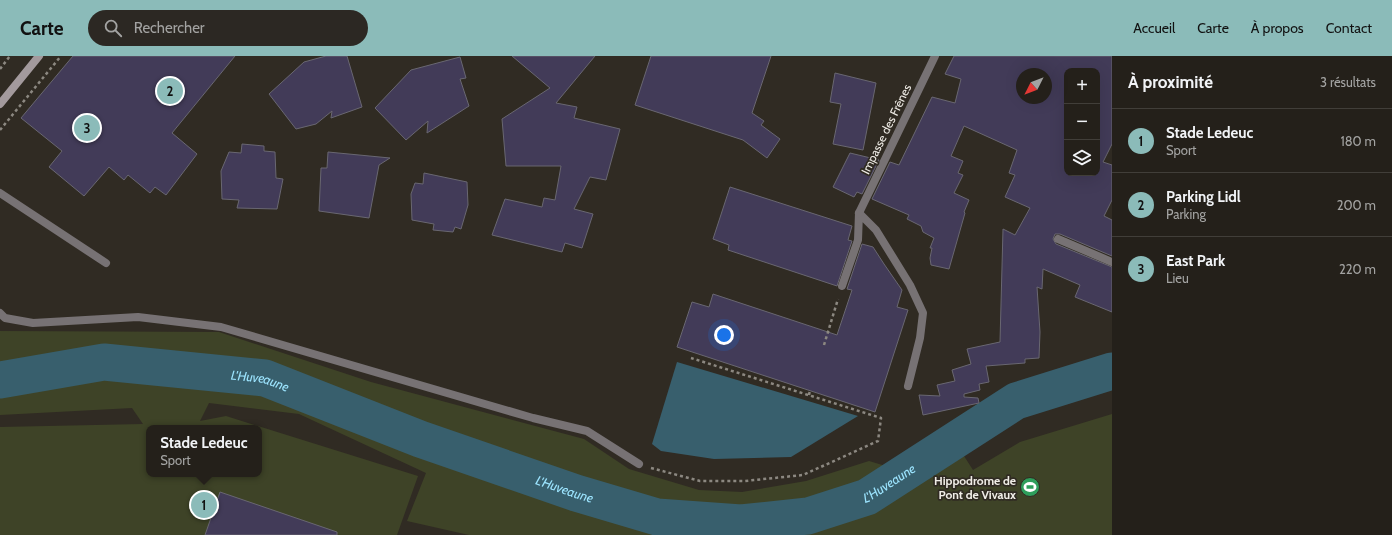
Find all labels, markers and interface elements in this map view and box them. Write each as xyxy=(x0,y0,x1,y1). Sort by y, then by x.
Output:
search box xyxy=(88,10,368,46)
text: Carte xyxy=(20,17,64,40)
icon: search xyxy=(102,17,124,39)
text: Rechercher xyxy=(134,19,205,37)
text: Accueil xyxy=(1133,19,1175,37)
text: Carte xyxy=(1197,19,1229,37)
text: À propos xyxy=(1251,19,1304,37)
text: Contact xyxy=(1326,19,1372,37)
north arrow xyxy=(1016,68,1052,104)
map controls xyxy=(1064,68,1100,176)
button: + xyxy=(1064,68,1100,104)
text: À proximité xyxy=(1128,72,1213,92)
text: 3 résultats xyxy=(1320,74,1376,90)
pin: 2 xyxy=(157,76,183,106)
street label: Impasse des Frênes xyxy=(858,81,914,177)
button: − xyxy=(1064,104,1100,140)
pin: 3 xyxy=(74,113,100,143)
text: Stade Ledeuc xyxy=(1166,124,1253,142)
text: 1 xyxy=(1139,133,1143,149)
text: 180 m xyxy=(1340,133,1376,149)
button: layers xyxy=(1064,140,1100,176)
text: Sport xyxy=(1166,142,1196,158)
text: Parking Lidl xyxy=(1166,188,1241,206)
text: 2 xyxy=(1138,197,1144,213)
text: 200 m xyxy=(1337,197,1376,213)
text: Parking xyxy=(1166,206,1206,222)
text: East Park xyxy=(1166,252,1225,270)
text: 3 xyxy=(1137,261,1145,277)
text: 220 m xyxy=(1339,261,1376,277)
text: Lieu xyxy=(1166,270,1189,286)
your location xyxy=(714,325,734,345)
water label: L'Huveaune xyxy=(230,367,292,395)
popup xyxy=(146,425,262,477)
text: Stade Ledeuc xyxy=(160,434,248,452)
text: Sport xyxy=(160,452,191,468)
water label: L'Huveaune xyxy=(861,460,918,506)
water label: L'Huveaune xyxy=(534,472,595,506)
place label: Hippodrome de Pont de Vivaux xyxy=(934,473,1016,502)
sports icon: Hippodrome de Pont de Vivaux xyxy=(1019,476,1041,498)
pin: 1 xyxy=(191,490,217,520)

